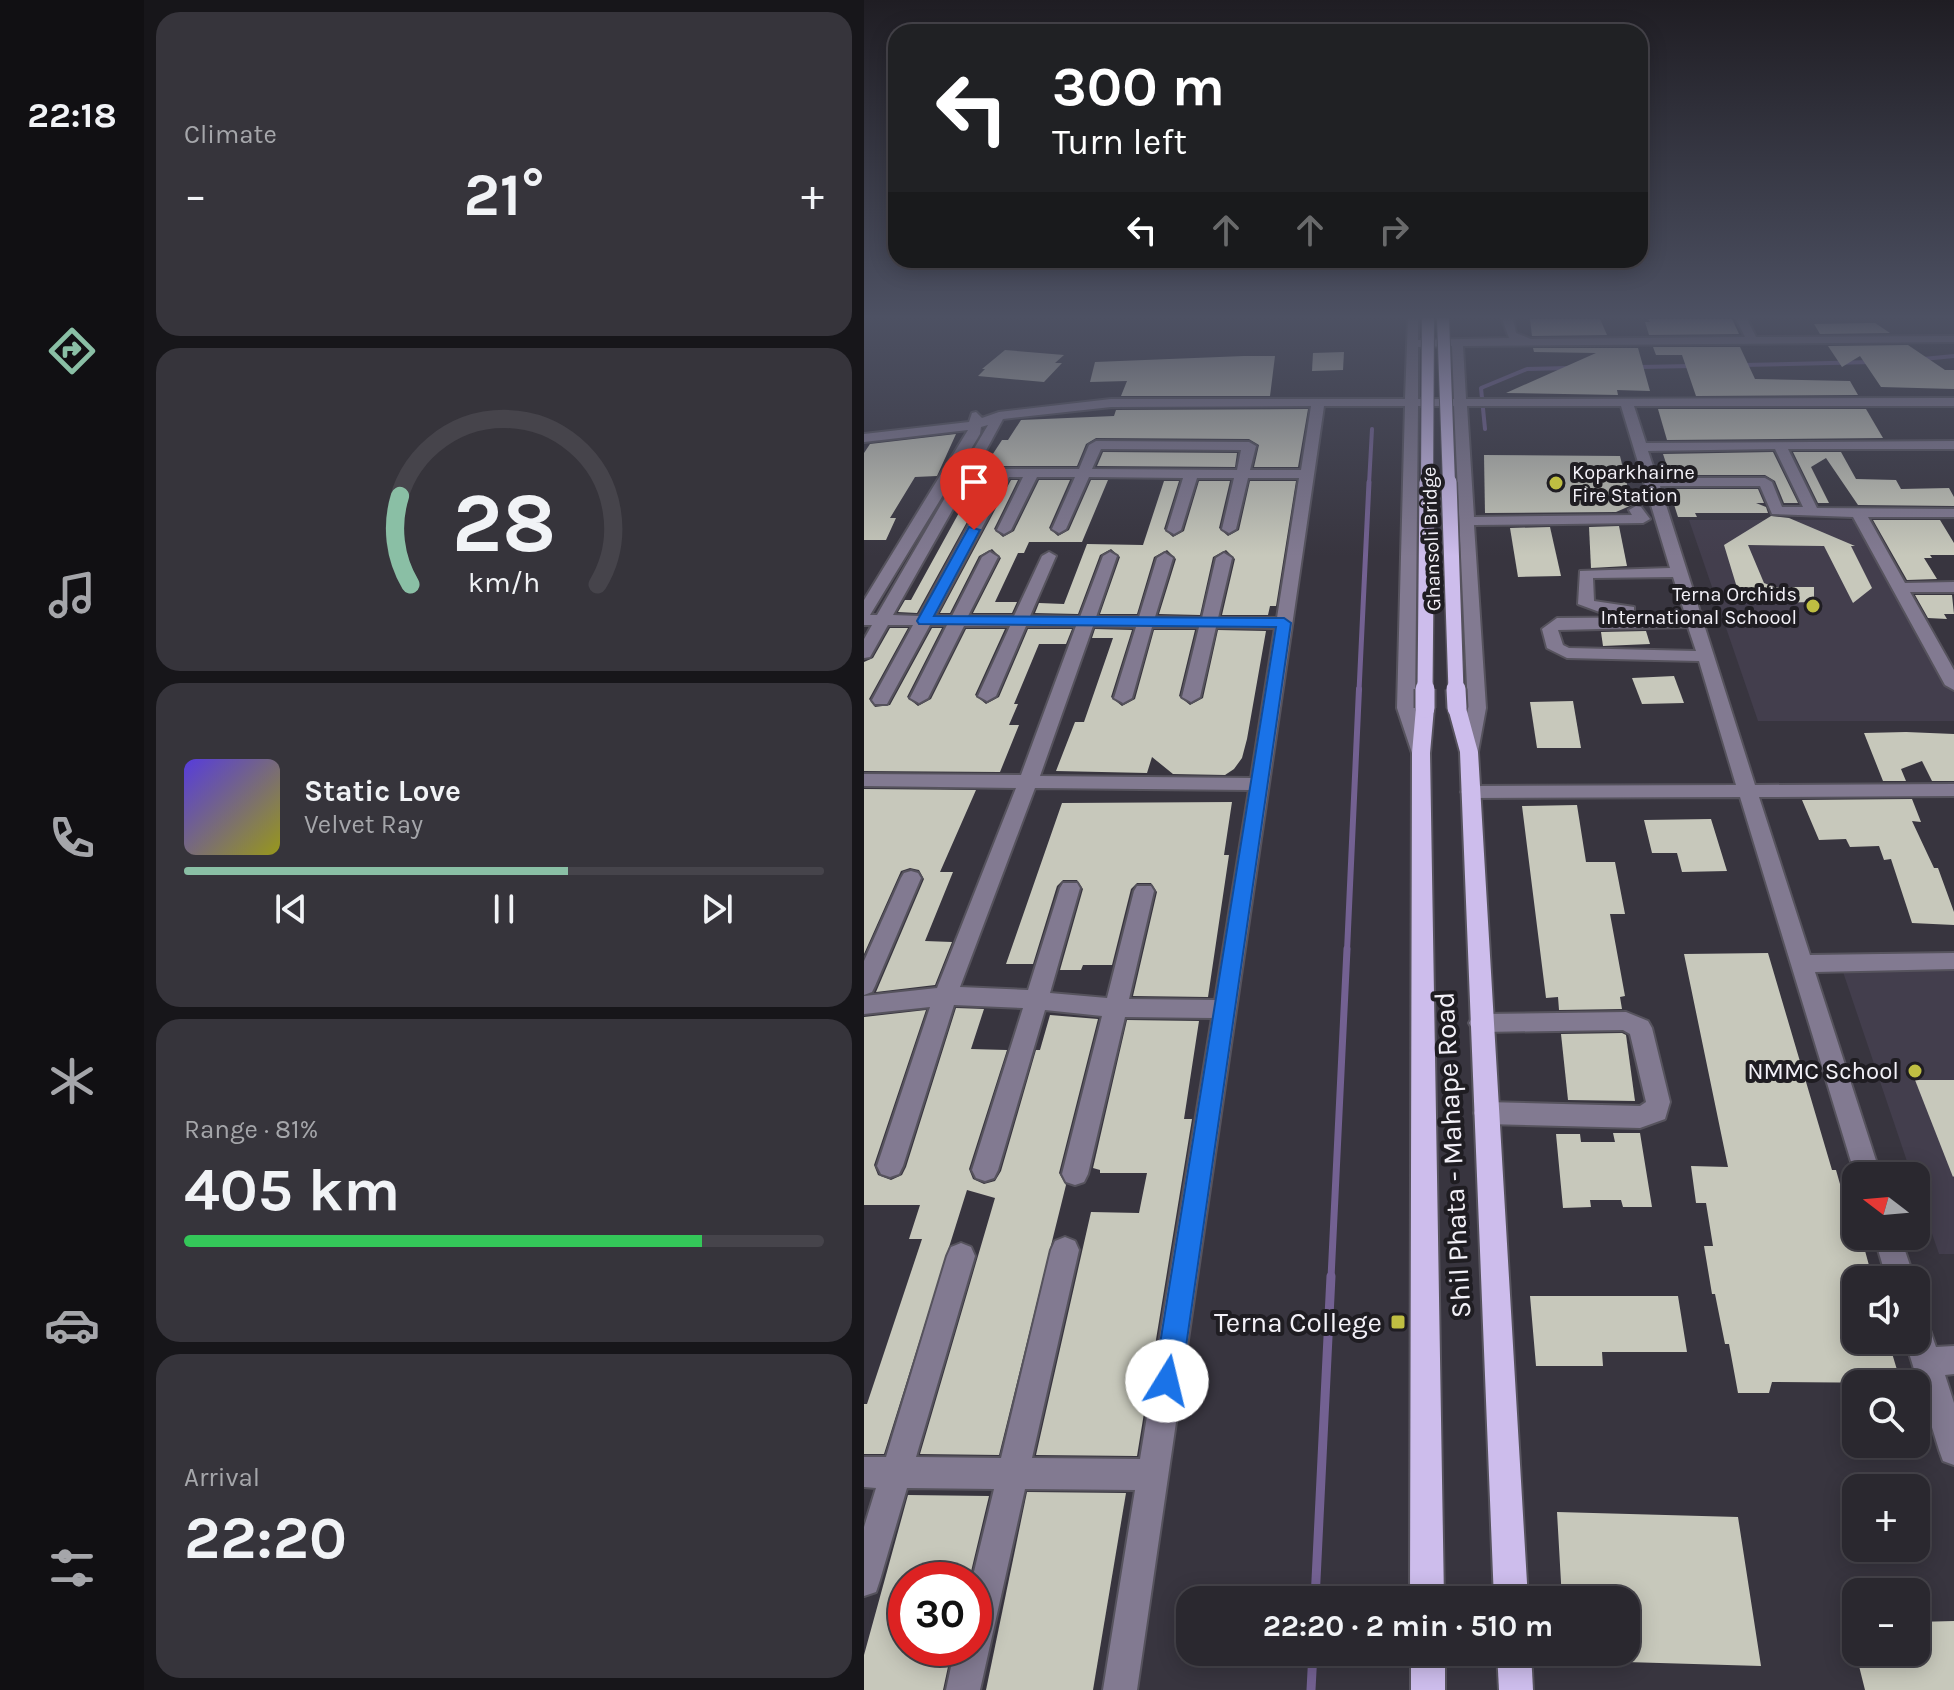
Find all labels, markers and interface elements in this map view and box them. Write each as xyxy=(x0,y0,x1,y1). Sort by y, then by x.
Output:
text: 300 m xyxy=(1052,54,1225,119)
icon: left xyxy=(920,56,1024,160)
text: 22:18 xyxy=(27,94,117,136)
text: Climate xyxy=(184,119,277,150)
text: Turn left xyxy=(1052,121,1187,163)
text: 21° xyxy=(464,160,545,230)
text: − xyxy=(184,170,207,221)
text: + xyxy=(801,170,824,221)
icon: left xyxy=(1120,208,1164,252)
icon: ahead xyxy=(1204,208,1248,252)
icon: ahead xyxy=(1288,208,1332,252)
icon: right xyxy=(1372,208,1416,252)
icon: directions xyxy=(44,323,100,379)
pin xyxy=(940,448,1008,530)
icon: arrive xyxy=(952,460,996,504)
place label: Koparkhairne Fire Station xyxy=(1572,461,1695,507)
street label: Ghansoli Bridge xyxy=(1417,466,1446,612)
marker: Koparkhairne Fire Station xyxy=(1547,474,1565,492)
text: 28 xyxy=(452,475,556,572)
icon: music xyxy=(44,567,100,623)
text: km/h xyxy=(468,567,540,600)
place label: Terna Orchids International Schoool xyxy=(1601,583,1797,629)
marker: Terna Orchids International Schoool xyxy=(1804,597,1822,615)
text: Static Love xyxy=(304,773,461,809)
text: Velvet Ray xyxy=(304,809,423,840)
icon: phone xyxy=(44,810,100,866)
icon: previous xyxy=(269,887,313,931)
icon: pause xyxy=(482,887,526,931)
icon: next xyxy=(695,887,739,931)
street label: Shil Phata - Mahape Road xyxy=(1427,991,1478,1319)
icon: climate xyxy=(44,1053,100,1109)
place label: NMMC School xyxy=(1747,1057,1899,1085)
marker: NMMC School xyxy=(1906,1062,1924,1080)
text: Range · 81% xyxy=(184,1114,318,1145)
text: 405 km xyxy=(184,1155,400,1225)
north arrow xyxy=(1842,1162,1930,1250)
map controls xyxy=(1842,1162,1930,1666)
button: sound xyxy=(1842,1266,1930,1354)
icon: car xyxy=(44,1297,100,1353)
place label: Terna College xyxy=(1214,1306,1382,1339)
marker: Terna College xyxy=(1389,1313,1407,1331)
position arrow xyxy=(1125,1339,1209,1423)
button: search xyxy=(1842,1370,1930,1458)
text: Arrival xyxy=(184,1462,260,1493)
button: + xyxy=(1842,1474,1930,1562)
text: 22:20 xyxy=(184,1503,347,1573)
icon: filters xyxy=(44,1540,100,1596)
speed limit sign: 30 xyxy=(888,1562,992,1666)
button: − xyxy=(1842,1578,1930,1666)
text: 22:20 · 2 min · 510 m xyxy=(1263,1608,1553,1644)

